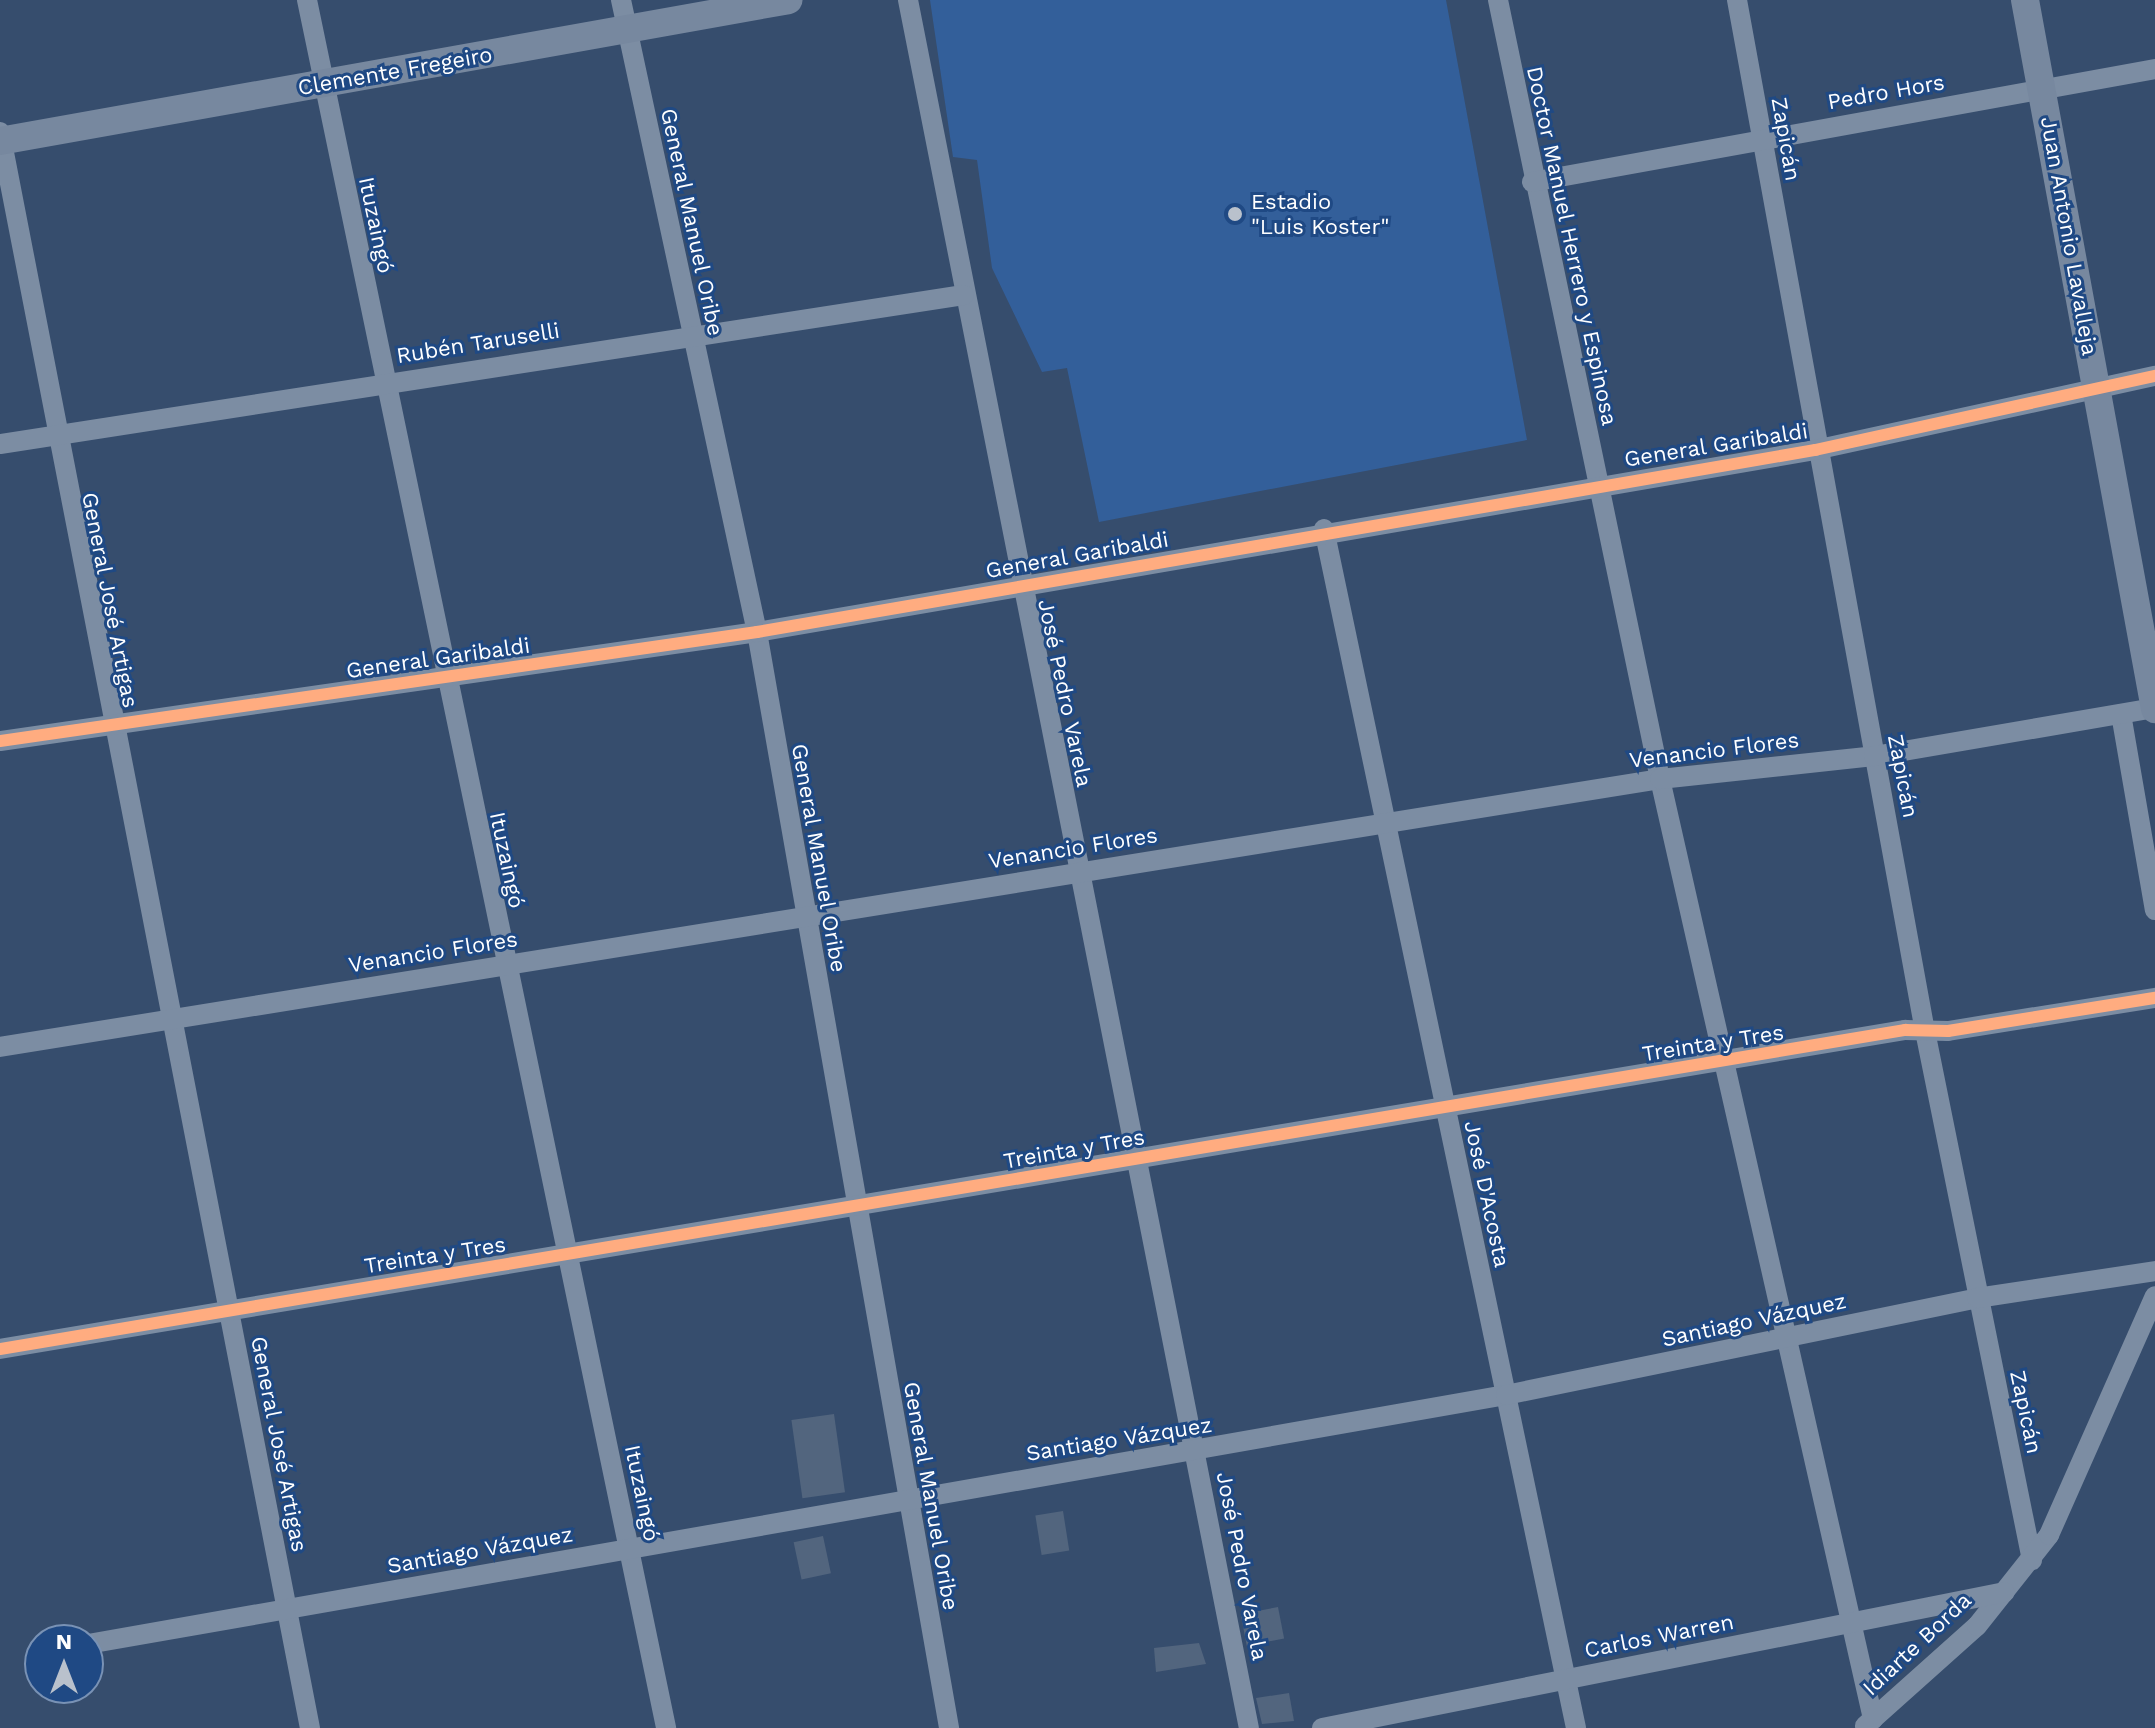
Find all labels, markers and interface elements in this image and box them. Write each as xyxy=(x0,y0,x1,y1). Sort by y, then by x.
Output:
street label: Clemente Fregeiro xyxy=(296,41,494,101)
street label: Doctor Manuel Herrero y Espinosa xyxy=(1521,63,1623,429)
street label: Pedro Hors xyxy=(1825,69,1947,115)
street label: Zapicán xyxy=(1766,95,1806,183)
street label: General Manuel Oribe xyxy=(655,105,729,339)
street label: Juan Antonio Lavalleja xyxy=(2035,114,2103,358)
street label: Ituzaingó xyxy=(353,174,399,276)
place label: Estadio "Luis Koster" xyxy=(1251,188,1389,240)
marker: Estadio "Luis Koster" xyxy=(1226,205,1244,223)
street label: Rubén Taruselli xyxy=(394,317,562,369)
street label: General Garibaldi xyxy=(1622,417,1810,473)
street label: General José Artigas xyxy=(76,489,144,711)
street label: General Garibaldi xyxy=(983,526,1171,584)
street label: José Pedro Varela xyxy=(1032,596,1098,790)
street label: General Garibaldi xyxy=(344,632,532,684)
street label: Venancio Flores xyxy=(1628,726,1800,774)
street label: Zapicán xyxy=(1882,732,1924,820)
street label: General Manuel Oribe xyxy=(786,741,852,975)
street label: Ituzaingó xyxy=(484,809,530,911)
street label: Venancio Flores xyxy=(987,822,1159,874)
street label: Venancio Flores xyxy=(347,926,519,978)
street label: Treinta y Tres xyxy=(1639,1019,1787,1067)
street label: José D'Acosta xyxy=(1459,1118,1515,1270)
street label: Treinta y Tres xyxy=(1000,1123,1148,1175)
street label: Treinta y Tres xyxy=(361,1231,509,1279)
street label: Santiago Vázquez xyxy=(1659,1287,1849,1353)
street label: General José Artigas xyxy=(245,1333,313,1555)
street label: Zapicán xyxy=(2004,1368,2048,1456)
street label: General Manuel Oribe xyxy=(898,1379,964,1613)
street label: Santiago Vázquez xyxy=(1024,1411,1214,1467)
street label: Ituzaingó xyxy=(619,1442,665,1544)
street label: José Pedro Varela xyxy=(1211,1469,1273,1663)
street label: Santiago Vázquez xyxy=(385,1521,575,1579)
street label: Idiarte Borda xyxy=(1857,1587,1977,1701)
street label: Carlos Warren xyxy=(1582,1609,1736,1663)
north arrow xyxy=(24,1624,104,1704)
text: N xyxy=(56,1629,72,1654)

